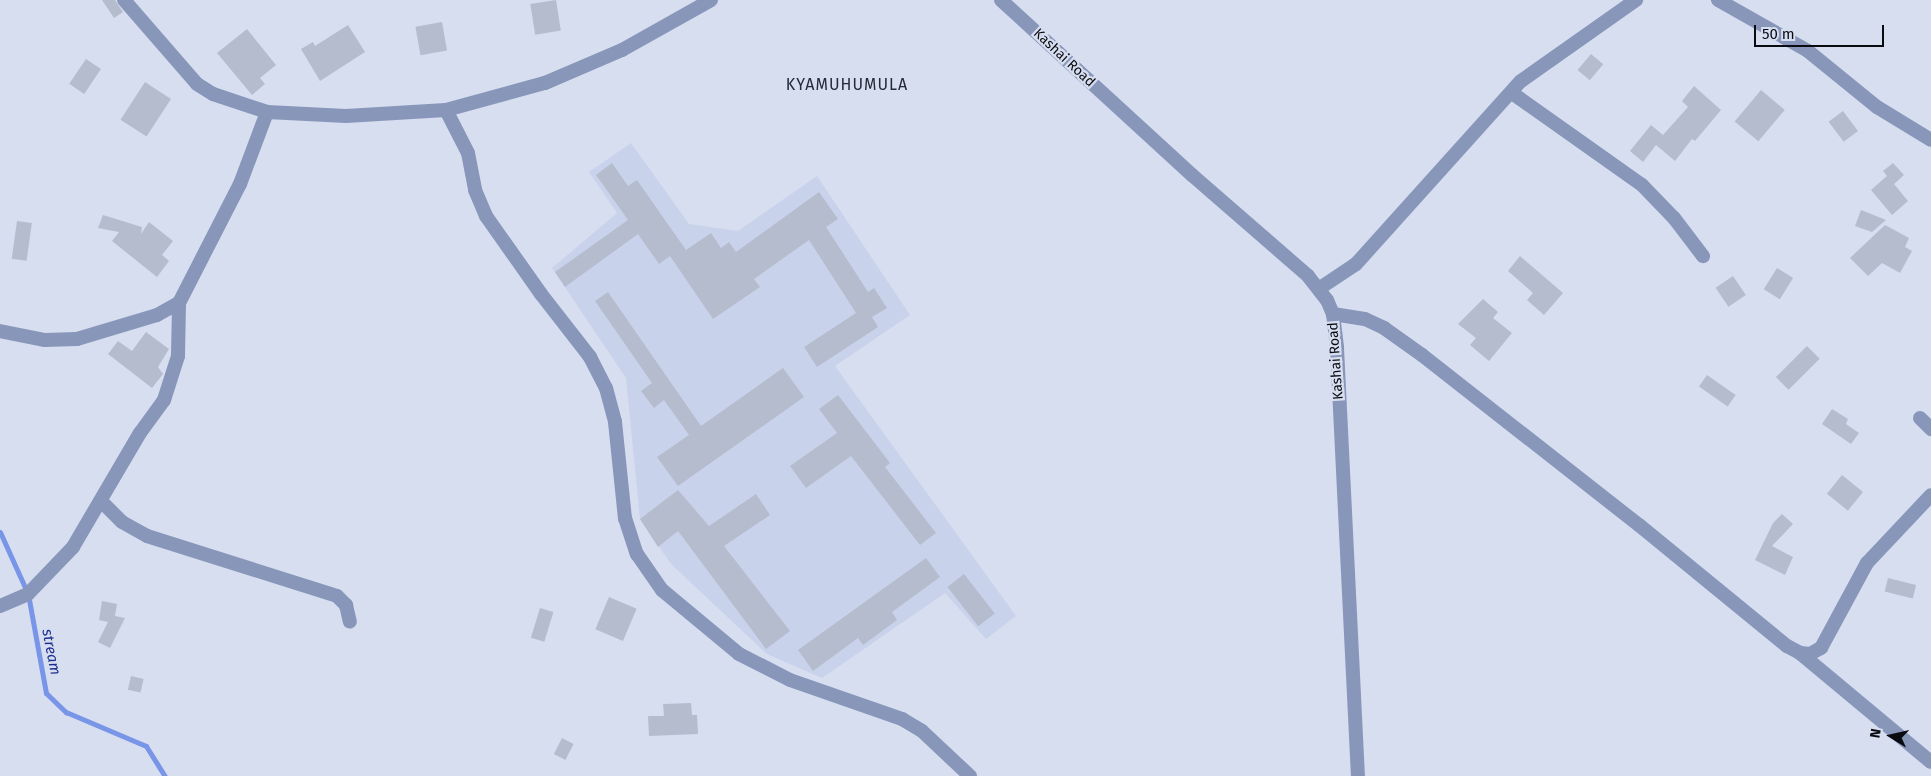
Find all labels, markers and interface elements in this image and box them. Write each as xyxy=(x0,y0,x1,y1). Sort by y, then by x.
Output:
scale bar xyxy=(1756,15,1886,47)
street label: Kashai Road xyxy=(1030,25,1098,91)
text: 50 m xyxy=(1762,25,1795,43)
district label: KYAMUHUMULA xyxy=(784,75,910,95)
street label: Kashai Road xyxy=(1325,322,1347,400)
water label: stream xyxy=(38,627,64,677)
north arrow xyxy=(1866,711,1916,761)
text: N xyxy=(1867,727,1885,739)

